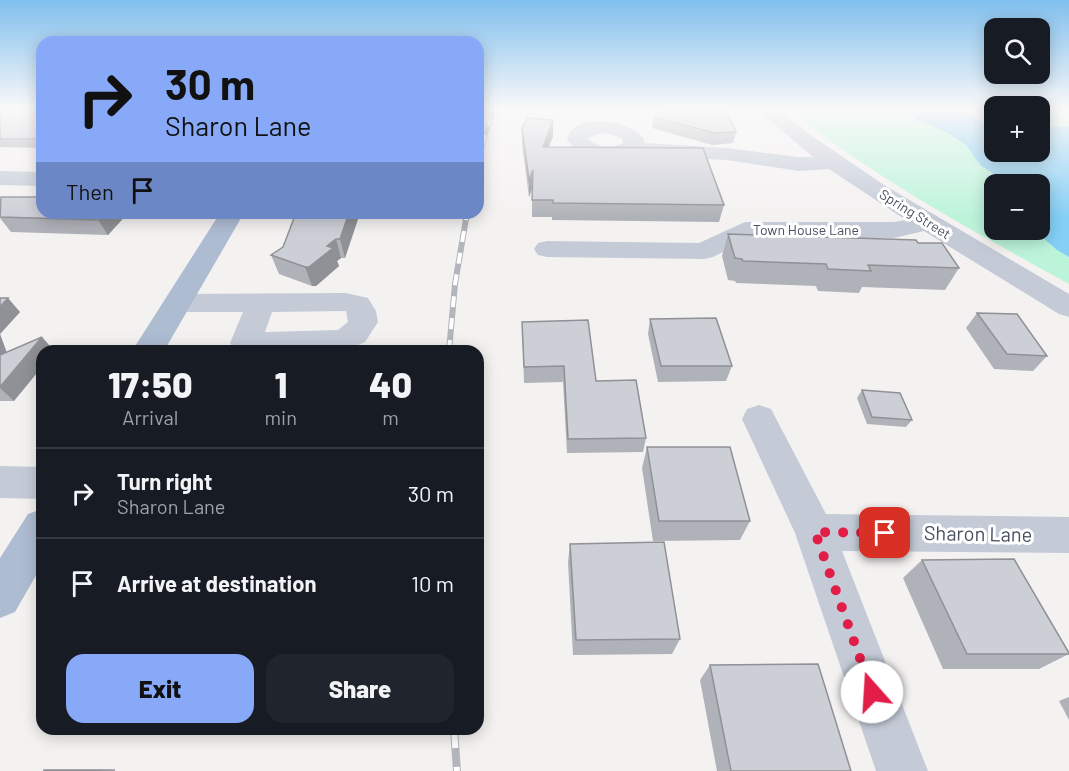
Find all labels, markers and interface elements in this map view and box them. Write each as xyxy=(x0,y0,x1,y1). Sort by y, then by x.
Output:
map controls xyxy=(984,18,1050,240)
button: search xyxy=(984,18,1050,84)
text: 30 m xyxy=(165,58,255,108)
icon: right xyxy=(66,60,144,138)
button: + xyxy=(984,96,1050,162)
text: Sharon Lane xyxy=(165,109,311,141)
icon: arrive xyxy=(126,174,159,207)
button: − xyxy=(984,174,1050,240)
text: Then xyxy=(66,178,114,204)
street label: Spring Street xyxy=(877,185,954,242)
street label: Town House Lane xyxy=(753,221,859,238)
text: 17:50 xyxy=(108,362,193,405)
text: 1 xyxy=(274,362,287,405)
text: 40 xyxy=(369,362,412,405)
text: Arrival xyxy=(122,405,178,429)
text: min xyxy=(265,405,297,429)
text: m xyxy=(382,405,399,429)
text: Turn right xyxy=(117,468,212,494)
icon: right xyxy=(66,477,99,510)
text: 30 m xyxy=(408,480,454,506)
text: Sharon Lane xyxy=(117,494,225,518)
pin xyxy=(859,507,910,558)
icon: arrive xyxy=(868,516,901,549)
street label: Sharon Lane xyxy=(924,520,1032,546)
icon: arrive xyxy=(66,567,99,600)
text: Arrive at destination xyxy=(117,570,316,596)
text: 10 m xyxy=(411,570,454,596)
button: Exit xyxy=(66,654,254,723)
button: Share xyxy=(266,654,454,723)
position arrow xyxy=(840,660,904,724)

